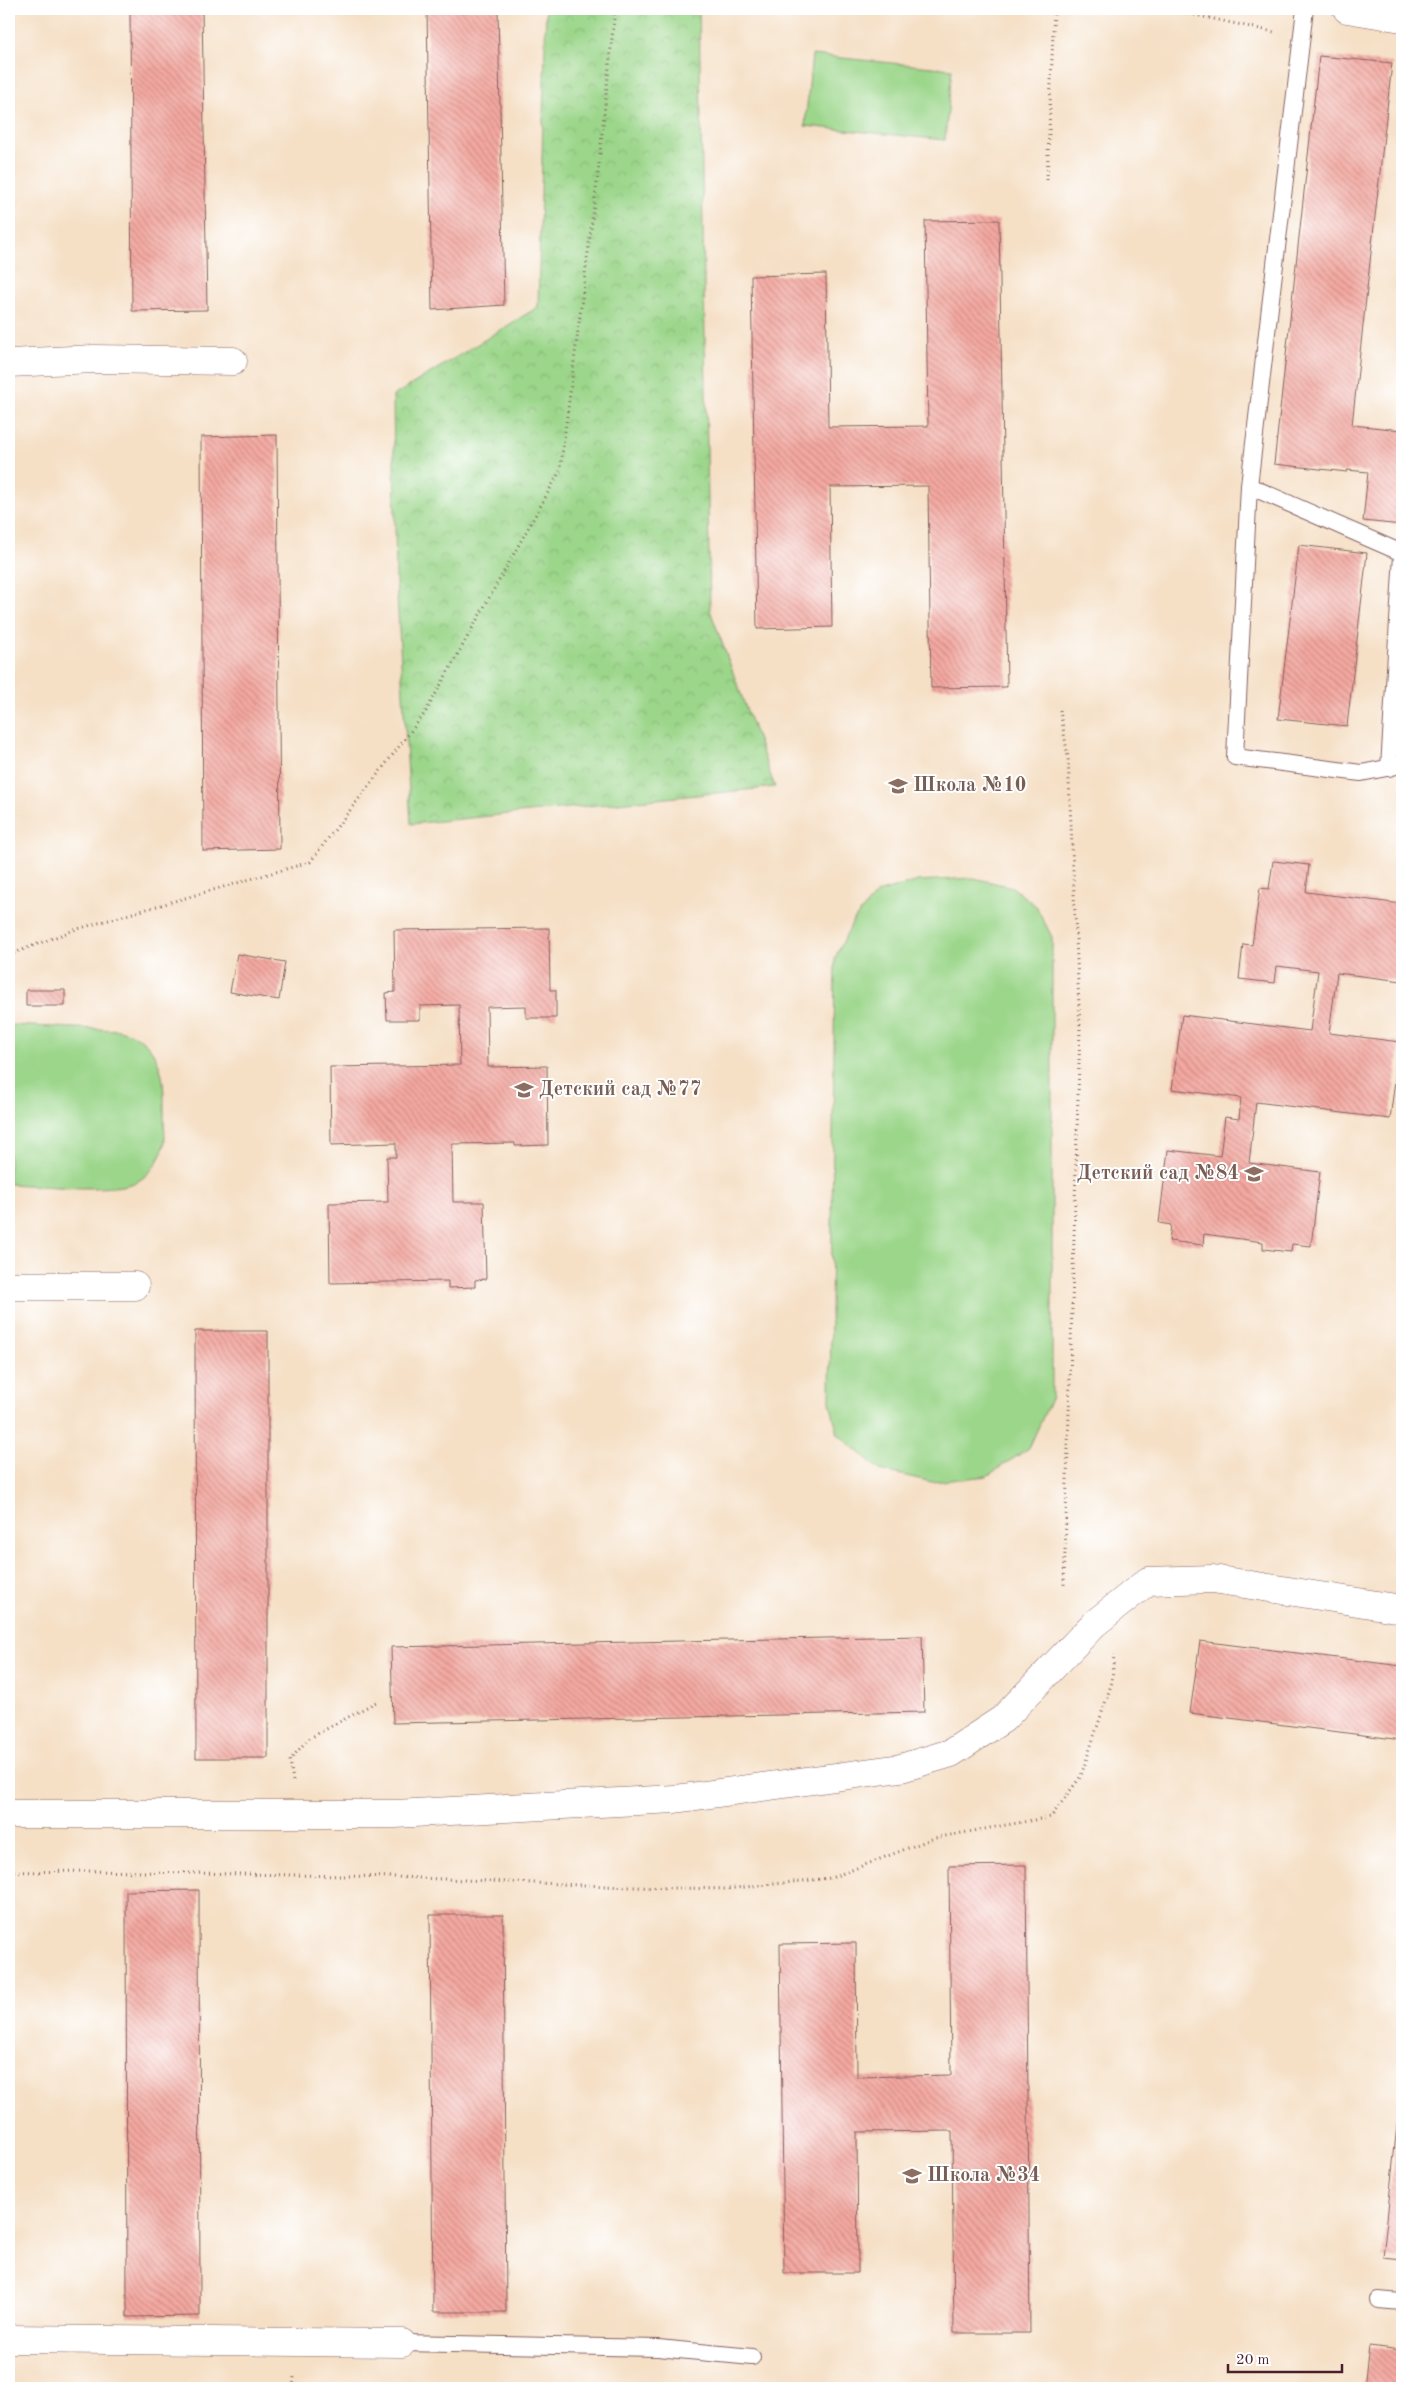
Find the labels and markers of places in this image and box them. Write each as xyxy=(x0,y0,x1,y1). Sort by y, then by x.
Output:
school or university icon: Школа №10 xyxy=(887,775,909,797)
place label: Школа №10 xyxy=(913,776,1026,796)
school or university icon: Детский сад №77 xyxy=(513,1079,535,1101)
place label: Детский сад №77 xyxy=(539,1080,701,1100)
school or university icon: Детский сад №84 xyxy=(1243,1163,1265,1185)
place label: Детский сад №84 xyxy=(1077,1164,1239,1184)
school or university icon: Школа №34 xyxy=(901,2165,923,2187)
place label: Школа №34 xyxy=(927,2166,1040,2186)

